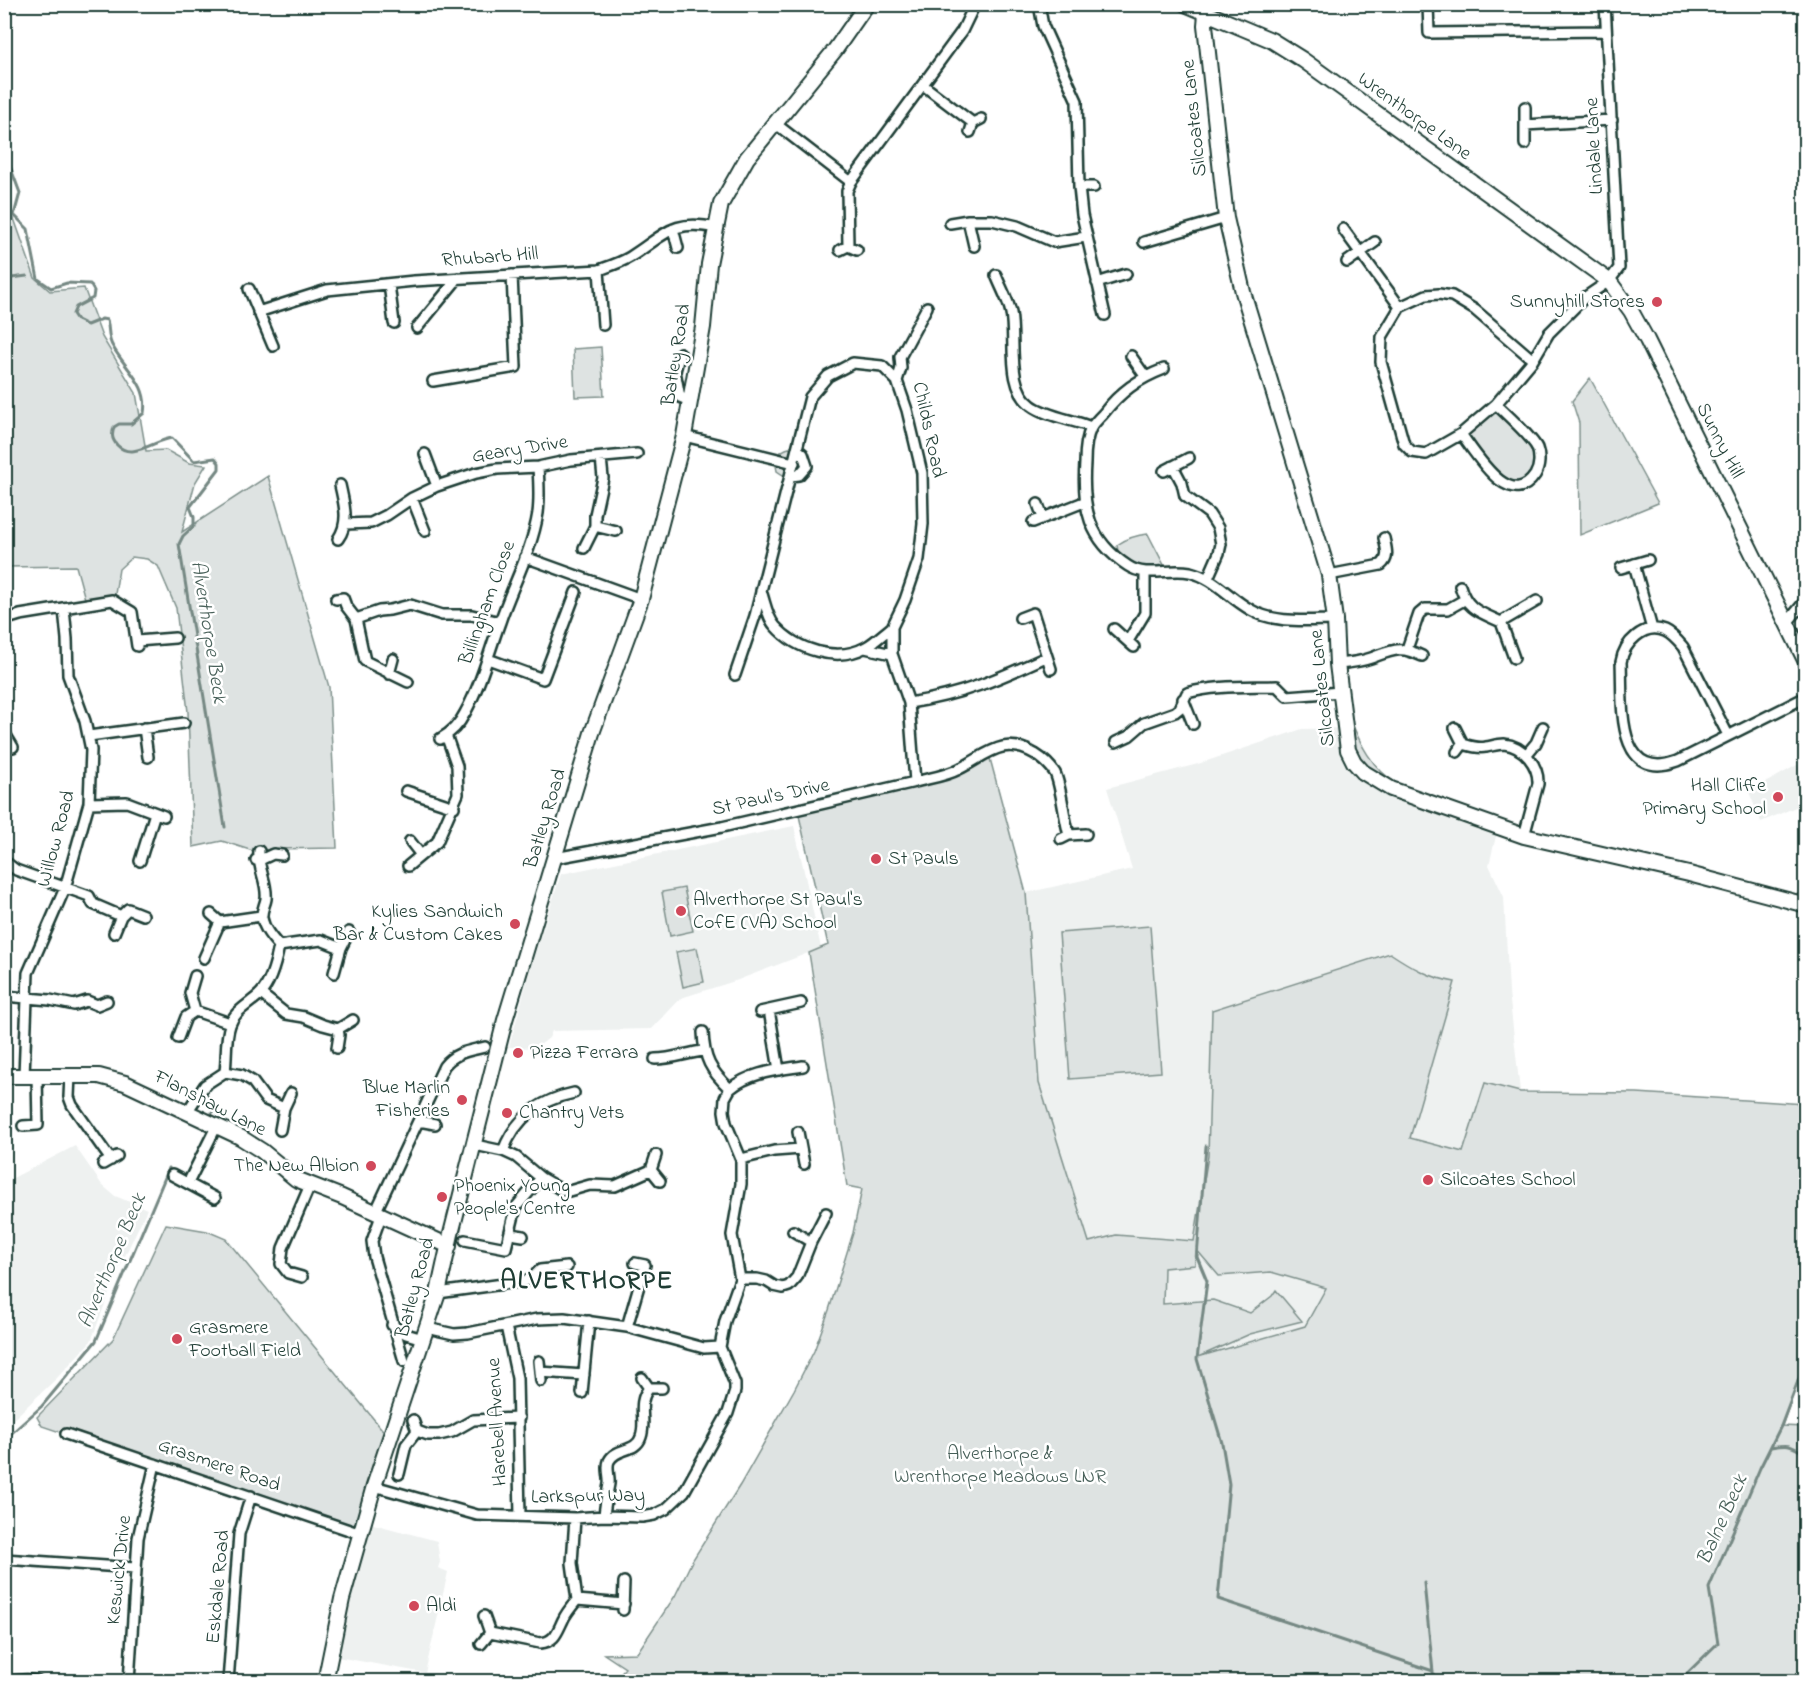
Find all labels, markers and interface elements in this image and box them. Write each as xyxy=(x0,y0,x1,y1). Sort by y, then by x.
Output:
street label: Silcoates Lane xyxy=(1174,58,1216,178)
street label: Wrenthorpe Lane xyxy=(1351,66,1477,168)
street label: Lindale Lane xyxy=(1578,97,1612,195)
street label: Rhubarb Hill xyxy=(441,240,539,276)
place label: Sunnyhill Stores xyxy=(1510,288,1645,317)
marker: Sunnyhill Stores xyxy=(1650,295,1664,309)
street label: Batley Road xyxy=(654,302,699,409)
street label: Childs Road xyxy=(904,379,952,481)
street label: Sunny Hill xyxy=(1687,398,1751,484)
street label: Geary Drive xyxy=(470,428,570,472)
street label: Billingham Close xyxy=(452,537,525,670)
water label: Alverthorpe Beck xyxy=(182,559,234,706)
street label: Silcoates Lane xyxy=(1302,628,1344,748)
street label: Batley Road xyxy=(517,766,575,873)
street label: St Paul's Drive xyxy=(710,771,832,825)
place label: Hall Cliffe Primary School xyxy=(1642,772,1766,824)
street label: Willow Road xyxy=(30,788,84,890)
marker: Hall Cliffe Primary School xyxy=(1771,790,1785,804)
place label: St Pauls xyxy=(888,845,959,874)
marker: St Pauls xyxy=(869,852,883,866)
place label: Alverthorpe St Paul's CofE (VA) School xyxy=(693,886,863,938)
place label: Kylies Sandwich Bar & Custom Cakes xyxy=(333,898,503,950)
marker: Alverthorpe St Paul's CofE (VA) School xyxy=(674,904,688,918)
marker: Kylies Sandwich Bar & Custom Cakes xyxy=(508,917,522,931)
place label: Pizza Ferrara xyxy=(530,1039,639,1068)
marker: Pizza Ferrara xyxy=(511,1046,525,1060)
street label: Flanshaw Lane xyxy=(148,1063,271,1145)
place label: Blue Marlin Fisheries xyxy=(362,1074,450,1126)
marker: Blue Marlin Fisheries xyxy=(455,1093,469,1107)
place label: Chantry Vets xyxy=(519,1099,624,1128)
marker: Chantry Vets xyxy=(500,1106,514,1120)
place label: The New Albion xyxy=(233,1152,359,1181)
marker: The New Albion xyxy=(364,1159,378,1173)
place label: Silcoates School xyxy=(1440,1166,1576,1195)
place label: Phoenix Young People's Centre xyxy=(454,1172,575,1224)
marker: Silcoates School xyxy=(1421,1173,1435,1187)
water label: Alverthorpe Beck xyxy=(71,1188,155,1333)
marker: Phoenix Young People's Centre xyxy=(435,1190,449,1204)
street label: Batley Road xyxy=(388,1235,443,1342)
district label: ALVERTHORPE xyxy=(500,1263,674,1301)
place label: Grasmere Football Field xyxy=(188,1314,301,1366)
marker: Grasmere Football Field xyxy=(170,1332,184,1346)
street label: Harebell Avenue xyxy=(480,1357,516,1487)
street label: Grasmere Road xyxy=(154,1431,284,1501)
park label: Alverthorpe & Wrenthorpe Meadows LNR xyxy=(894,1440,1107,1492)
water label: Balne Beck xyxy=(1690,1469,1757,1570)
street label: Larkspur Way xyxy=(531,1482,645,1512)
street label: Keswick Drive xyxy=(100,1514,140,1626)
street label: Eskdale Road xyxy=(200,1529,238,1645)
place label: Aldi xyxy=(426,1592,457,1621)
marker: Aldi xyxy=(407,1599,421,1613)

